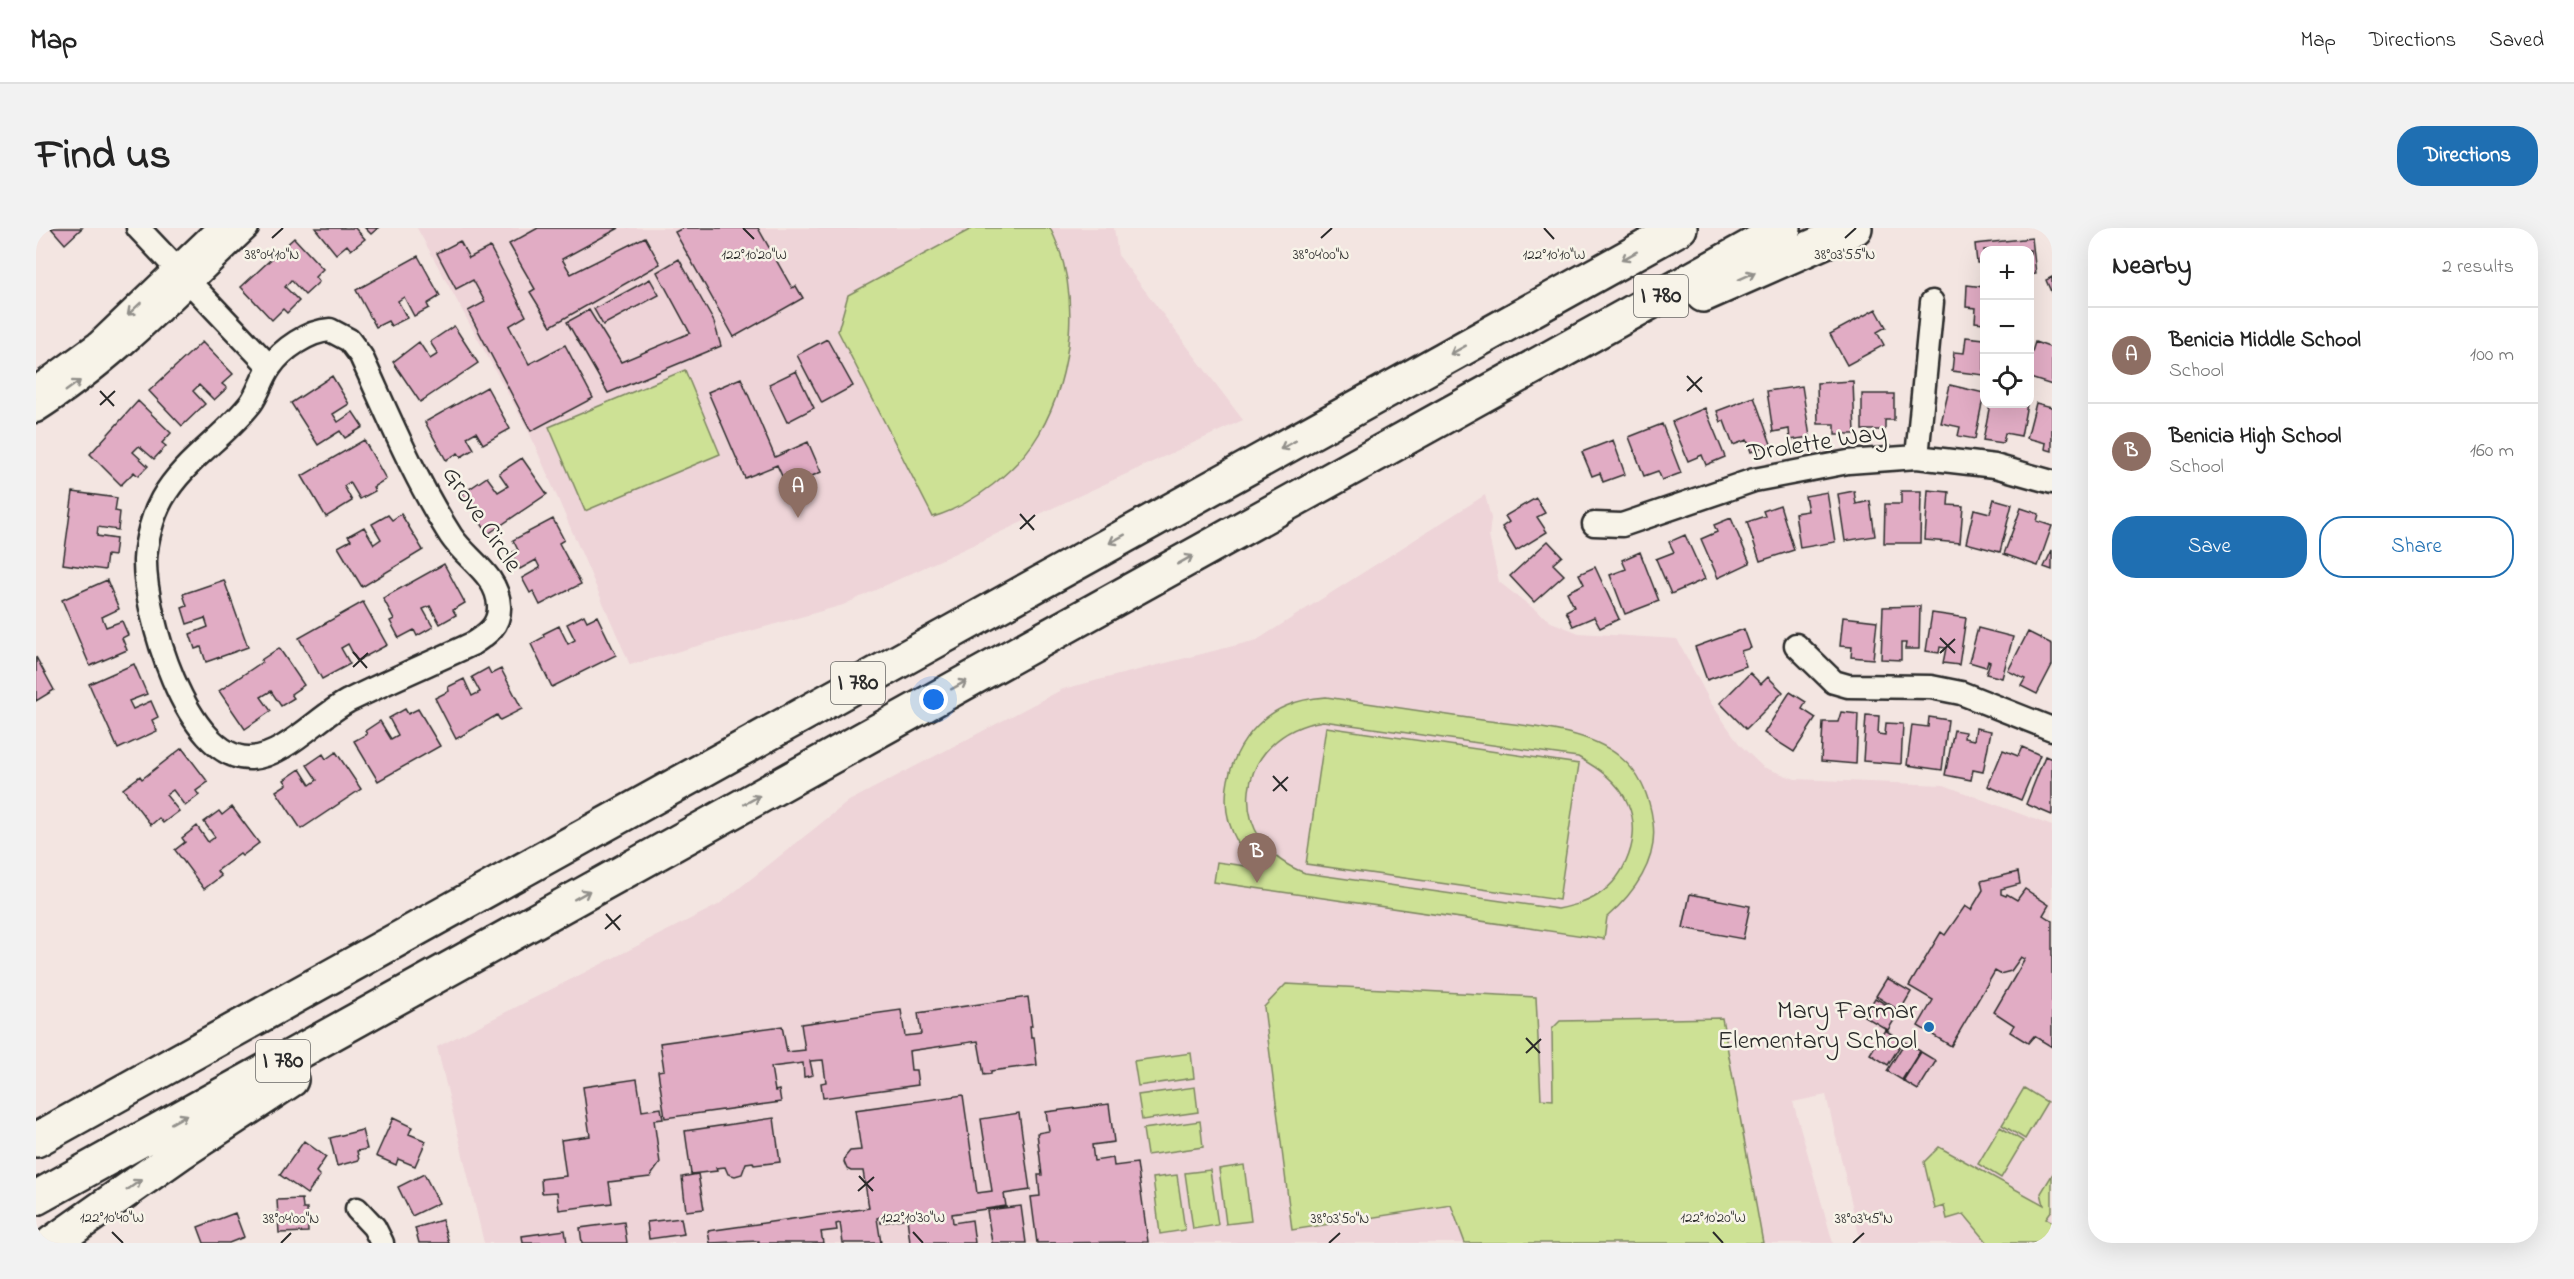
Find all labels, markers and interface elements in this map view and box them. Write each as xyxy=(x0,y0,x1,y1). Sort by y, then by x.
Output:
text: Map xyxy=(30,21,77,62)
text: Map xyxy=(2300,26,2336,56)
text: Directions xyxy=(2369,26,2456,56)
text: Saved xyxy=(2489,26,2544,56)
text: Find us xyxy=(36,126,171,187)
button: Directions xyxy=(2397,126,2538,186)
text: 38°04'10"N xyxy=(245,244,299,266)
text: 122°10'20"W xyxy=(721,244,787,266)
text: 38°04'00"N xyxy=(1293,244,1349,266)
text: 122°10'10"W xyxy=(1523,244,1585,266)
text: 38°03'55"N xyxy=(1815,244,1875,266)
map controls xyxy=(1980,246,2034,408)
button: + xyxy=(1980,246,2034,300)
text: Nearby xyxy=(2112,248,2191,286)
one-way arrow xyxy=(1621,250,1638,262)
text: 2 results xyxy=(2442,253,2514,282)
one-way arrow xyxy=(1737,269,1755,281)
road number: I 780 xyxy=(1634,275,1688,317)
button: − xyxy=(1980,300,2034,354)
one-way arrow xyxy=(126,302,141,316)
text: Benicia Middle School xyxy=(2169,325,2361,357)
text: A xyxy=(2125,341,2138,370)
text: 100 m xyxy=(2470,341,2514,370)
one-way arrow xyxy=(1450,344,1467,356)
button: locate xyxy=(1980,354,2034,408)
text: School xyxy=(2169,357,2224,386)
one-way arrow xyxy=(65,380,81,393)
street label: Drolette Way xyxy=(1744,414,1889,474)
text: Benicia High School xyxy=(2169,421,2342,453)
text: B xyxy=(2125,437,2138,466)
text: 160 m xyxy=(2470,437,2514,466)
one-way arrow xyxy=(1279,440,1297,451)
text: School xyxy=(2169,453,2224,482)
street label: Grove Circle xyxy=(431,459,531,581)
pin: A xyxy=(778,468,818,518)
button: Save xyxy=(2112,516,2307,578)
button: Share xyxy=(2319,516,2514,578)
one-way arrow xyxy=(1109,534,1126,546)
one-way arrow xyxy=(1176,554,1193,566)
road number: I 780 xyxy=(831,662,885,704)
one-way arrow xyxy=(950,679,968,690)
your location xyxy=(919,685,948,714)
one-way arrow xyxy=(743,794,760,806)
pin: B xyxy=(1238,834,1276,883)
one-way arrow xyxy=(572,889,590,900)
place label: Mary Farmar Elementary School xyxy=(1718,993,1918,1061)
marker: Mary Farmar Elementary School xyxy=(1922,1020,1936,1034)
road number: I 780 xyxy=(256,1040,310,1082)
one-way arrow xyxy=(170,1112,187,1124)
one-way arrow xyxy=(126,1179,142,1191)
text: 122°10'40"W xyxy=(80,1207,144,1229)
text: 122°10'30"W xyxy=(881,1207,945,1229)
text: 122°10'20"W xyxy=(1680,1207,1746,1229)
text: 38°04'00"N xyxy=(263,1208,319,1230)
text: 38°03'50"N xyxy=(1311,1208,1369,1230)
text: 38°03'45"N xyxy=(1835,1208,1893,1230)

